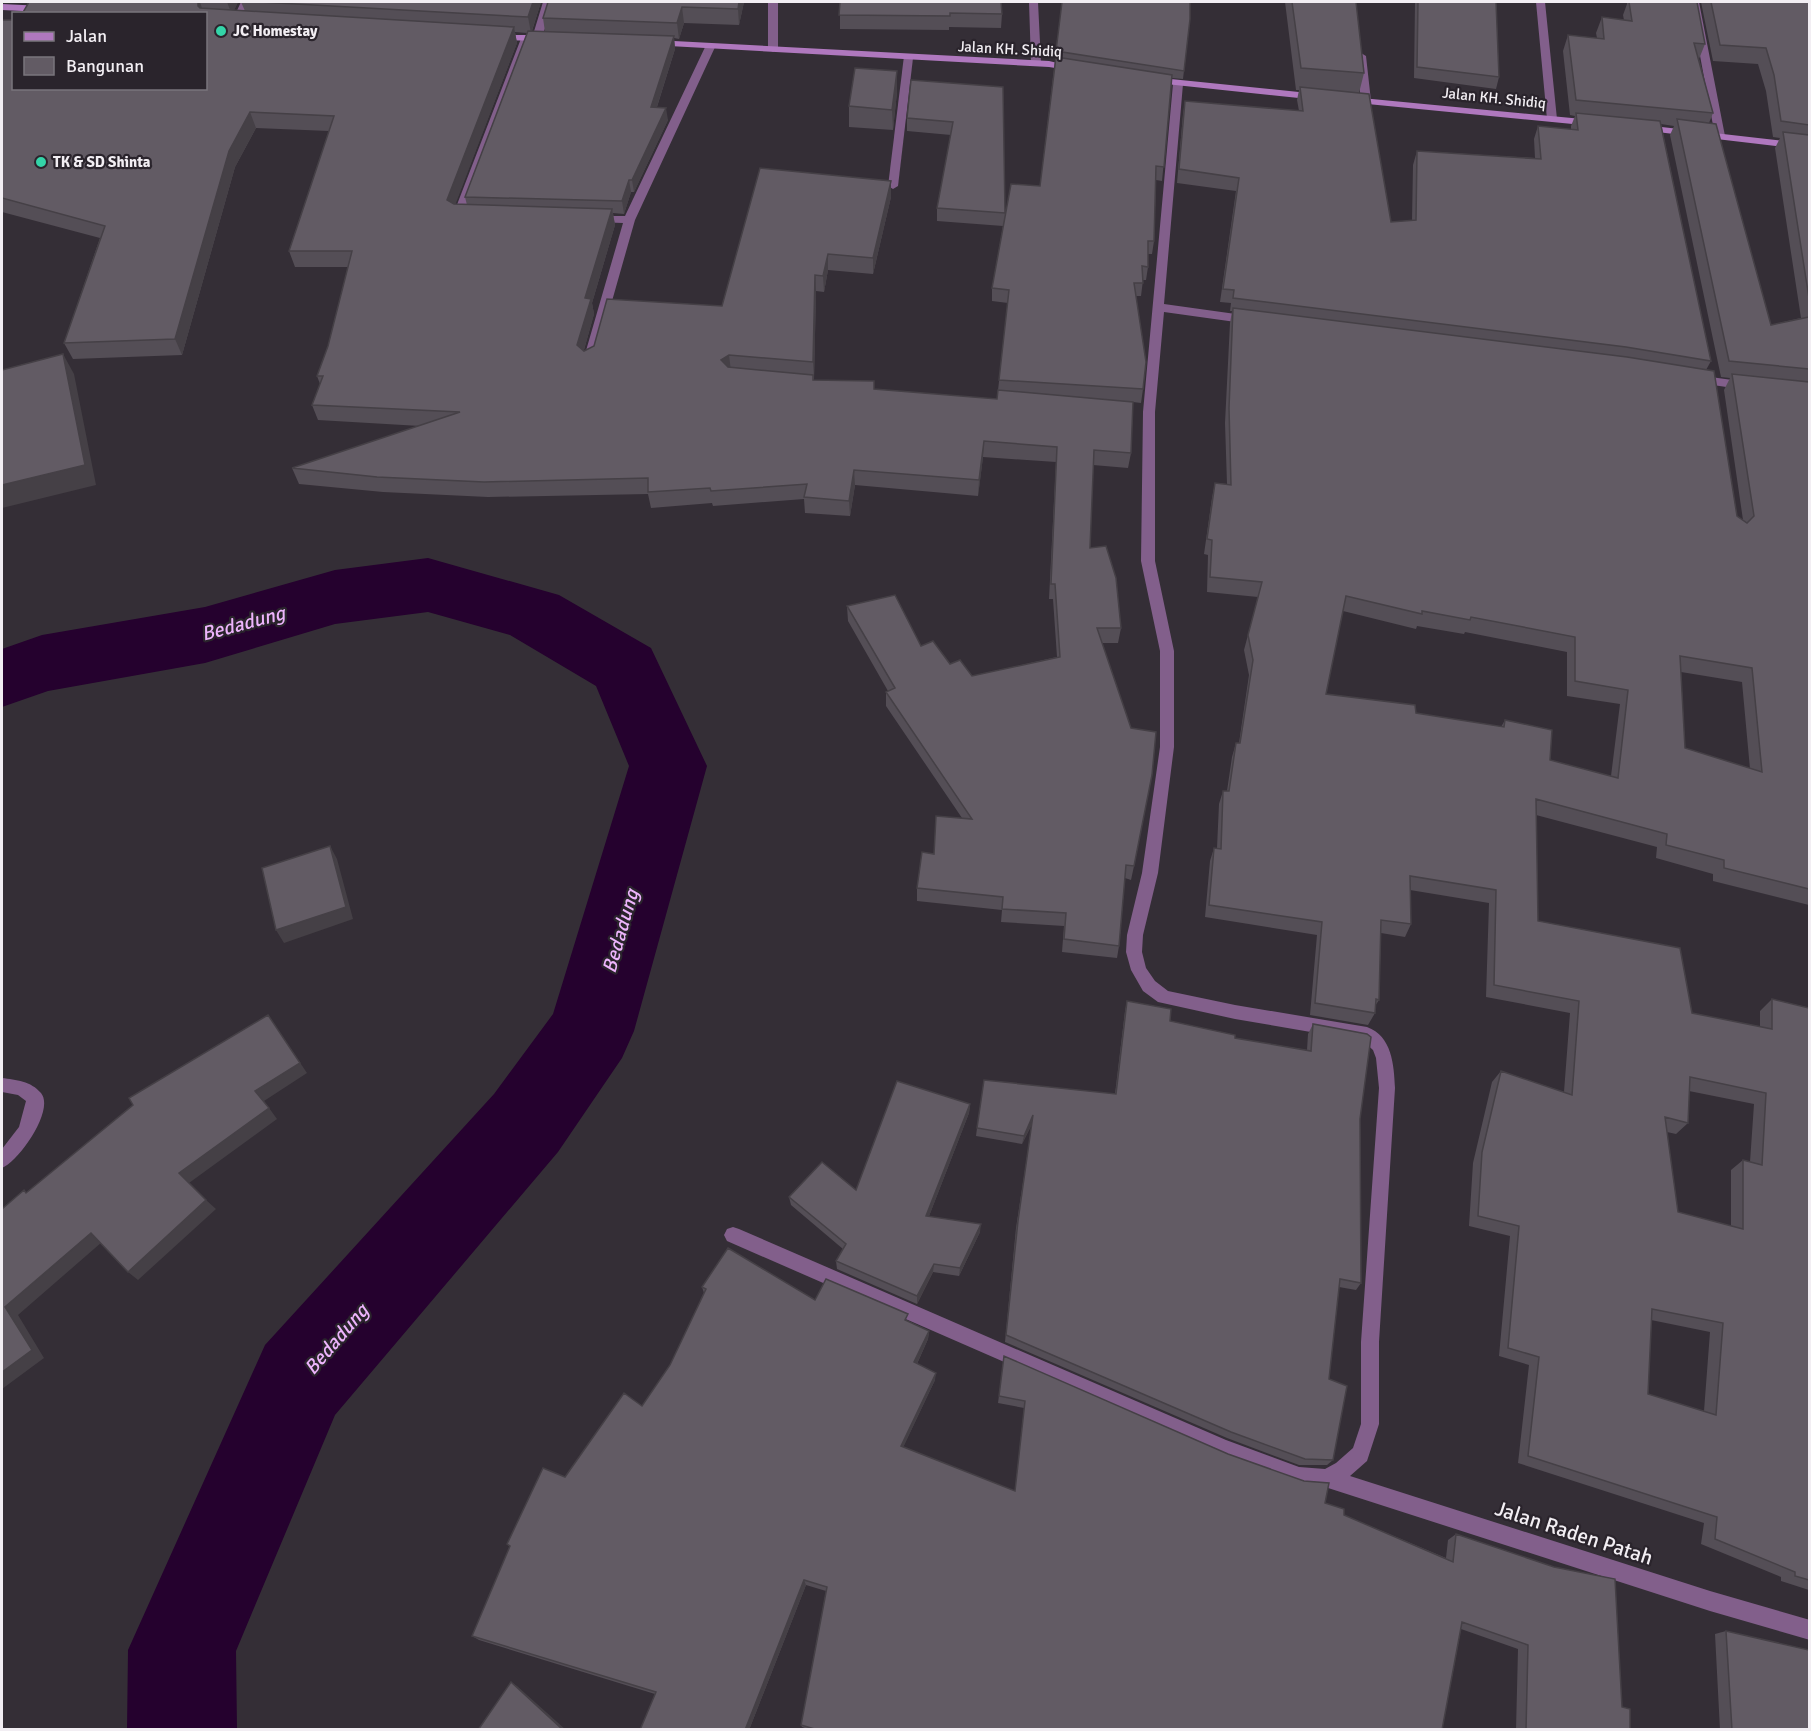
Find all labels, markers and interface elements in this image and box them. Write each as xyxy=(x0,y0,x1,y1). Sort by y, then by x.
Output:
legend xyxy=(12,12,207,90)
place label: JC Homestay xyxy=(233,22,318,40)
marker: JC Homestay xyxy=(214,24,228,38)
text: Jalan xyxy=(66,25,107,47)
street label: Jalan KH. Shidiq xyxy=(957,37,1063,61)
text: Bangunan xyxy=(66,55,144,77)
street label: Jalan KH. Shidiq xyxy=(1441,84,1547,112)
place label: TK & SD Shinta xyxy=(53,153,151,171)
marker: TK & SD Shinta xyxy=(34,155,48,169)
water label: Bedadung xyxy=(198,600,289,647)
water label: Bedadung xyxy=(597,885,645,976)
water label: Bedadung xyxy=(299,1298,375,1380)
street label: Jalan Raden Patah xyxy=(1492,1495,1656,1571)

